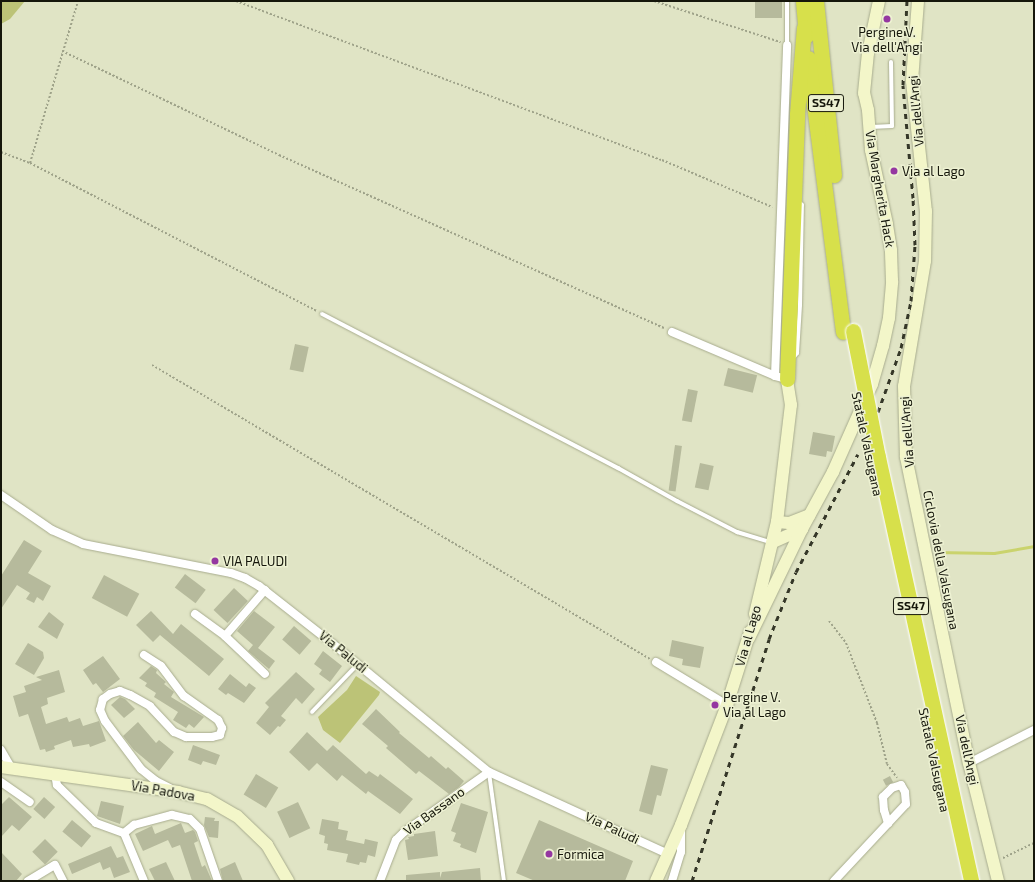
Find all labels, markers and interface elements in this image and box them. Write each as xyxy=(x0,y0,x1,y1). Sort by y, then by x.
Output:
marker: Pergine V. Via dell'Angi xyxy=(882,14,892,24)
place label: Pergine V. Via dell'Angi xyxy=(851,25,923,56)
street label: Via dell'Angi xyxy=(905,75,927,147)
road number: SS47 xyxy=(807,93,845,113)
street label: Via Margherita Hack xyxy=(862,129,898,249)
place label: Via al Lago xyxy=(902,163,965,179)
marker: Via al Lago xyxy=(889,166,899,176)
street label: Statale Valsugana xyxy=(848,390,886,498)
street label: Via dell'Angi xyxy=(897,396,917,468)
street label: Ciclovia della Valsugana xyxy=(920,489,962,631)
place label: VIA PALUDI xyxy=(223,553,288,569)
marker: VIA PALUDI xyxy=(210,556,220,566)
road number: SS47 xyxy=(892,596,930,616)
street label: Via al Lago xyxy=(732,603,764,669)
street label: Via Paludi xyxy=(316,628,370,676)
place label: Pergine V. Via al Lago xyxy=(723,690,786,721)
marker: Pergine V. Via al Lago xyxy=(710,700,720,710)
street label: Statale Valsugana xyxy=(915,706,953,814)
street label: Via dell'Angi xyxy=(952,713,982,787)
street label: Via Padova xyxy=(130,778,196,804)
street label: Via Bassano xyxy=(400,784,468,838)
street label: Via Paludi xyxy=(582,809,642,847)
place label: Formica xyxy=(557,846,605,862)
marker: Formica xyxy=(544,849,554,859)

